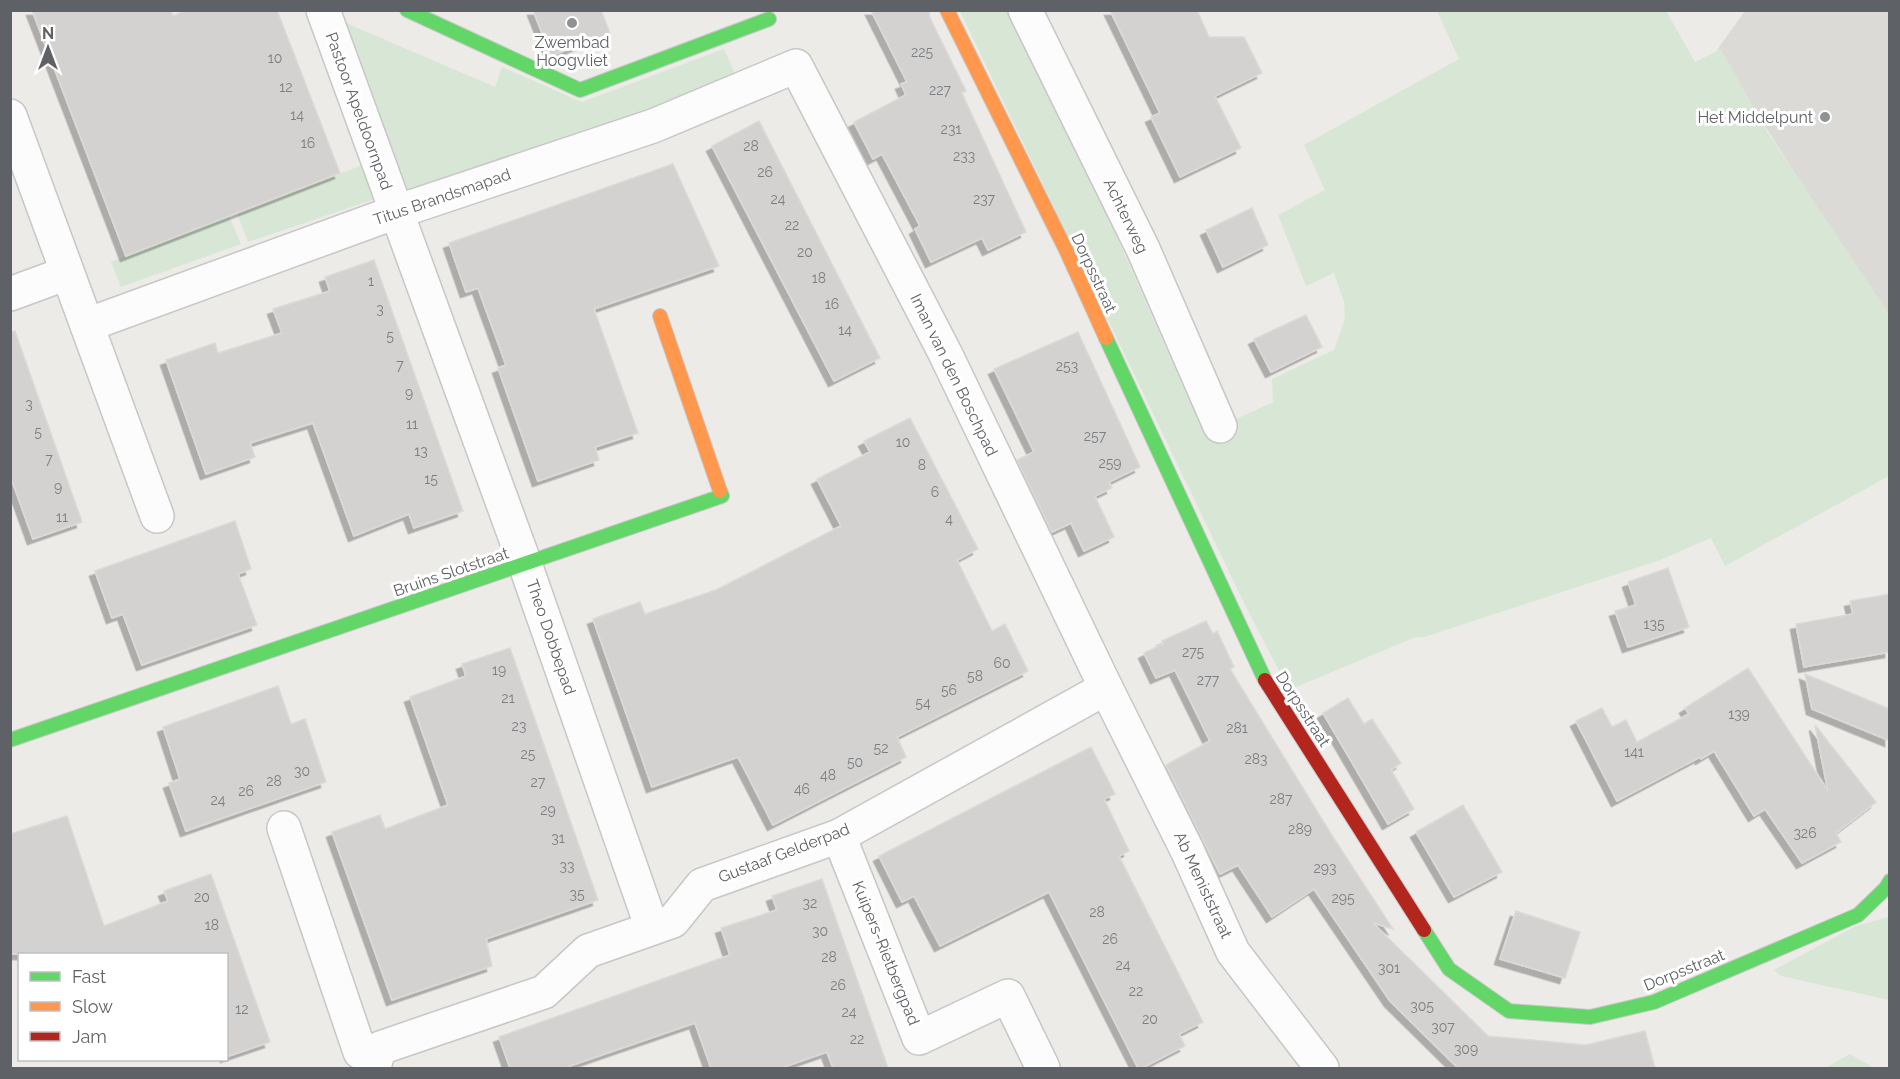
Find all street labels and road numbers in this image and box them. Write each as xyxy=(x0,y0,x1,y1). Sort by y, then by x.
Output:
street label: Pastoor Apeldoornpad xyxy=(322,30,396,192)
street label: Titus Brandsmapad xyxy=(371,165,513,229)
street label: Achterweg xyxy=(1100,176,1152,256)
street label: Dorpsstraat xyxy=(1067,230,1121,316)
street label: Iman van den Boschpad xyxy=(906,291,1002,459)
street label: Bruins Slotstraat xyxy=(391,543,512,601)
street label: Theo Dobbepad xyxy=(522,577,580,697)
street label: Dorpsstraat xyxy=(1272,668,1335,751)
street label: Gustaaf Gelderpad xyxy=(716,819,852,887)
street label: Ab Meniststraat xyxy=(1170,829,1236,942)
street label: Kuipers-Rietbergpad xyxy=(848,878,924,1028)
street label: Dorpsstraat xyxy=(1641,945,1728,995)

